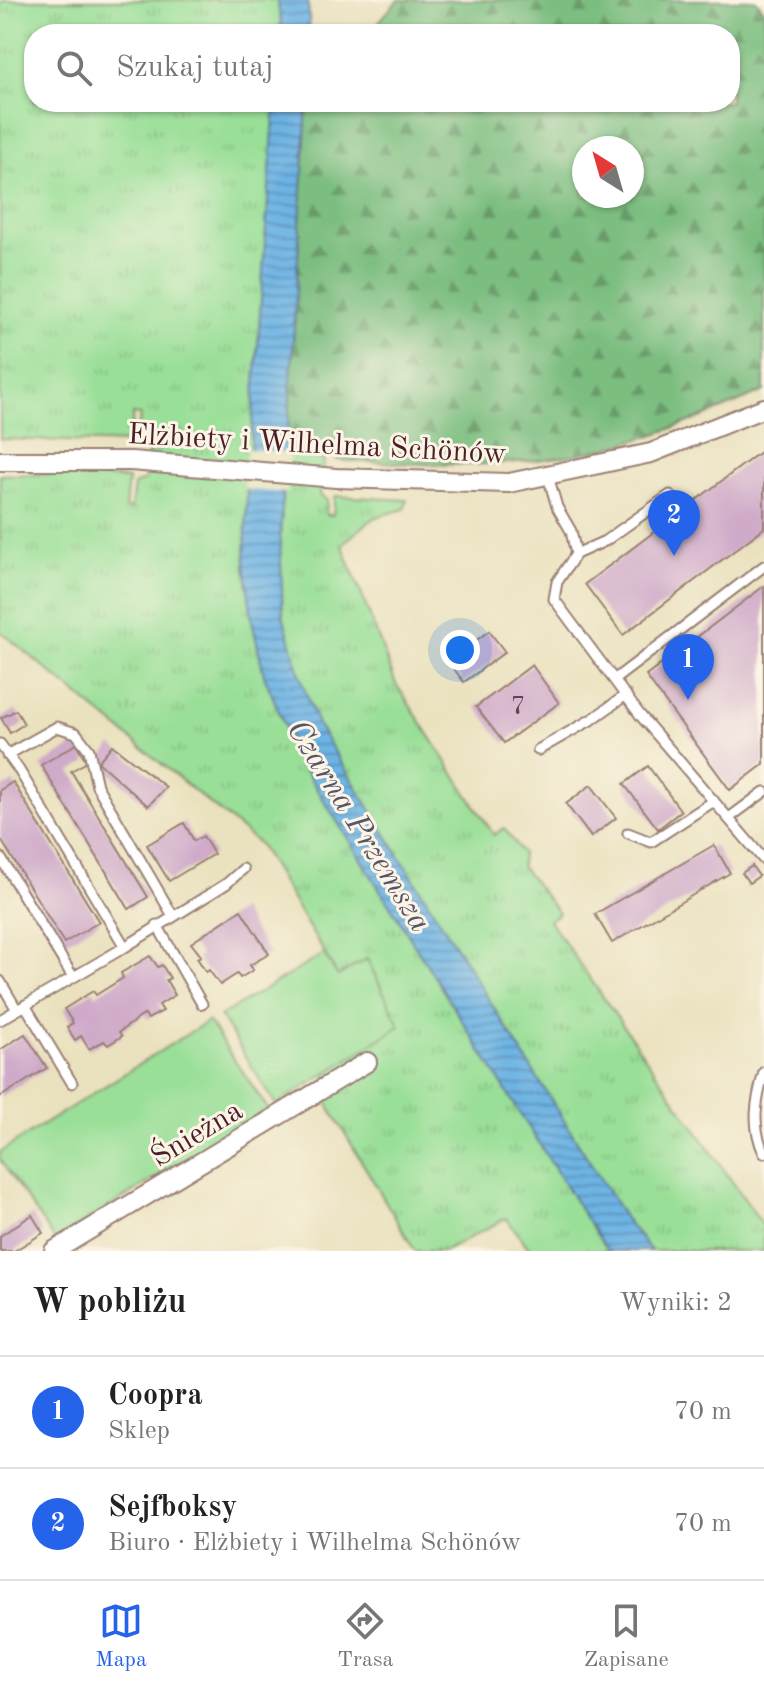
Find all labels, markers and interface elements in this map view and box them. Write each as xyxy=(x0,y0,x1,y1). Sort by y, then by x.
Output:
search box xyxy=(24,24,740,112)
icon: search xyxy=(52,46,96,90)
text: Szukaj tutaj xyxy=(116,53,274,83)
north arrow xyxy=(572,136,644,208)
street label: Elżbiety i Wilhelma Schönów xyxy=(127,420,507,470)
pin: 2 xyxy=(648,490,700,556)
your location xyxy=(440,630,480,670)
pin: 1 xyxy=(662,634,714,700)
house number: 7 xyxy=(510,694,526,720)
water label: Czarna Przemsza xyxy=(279,715,435,938)
street label: Śnieżna xyxy=(143,1091,248,1174)
text: W pobliżu xyxy=(32,1286,187,1320)
text: Wyniki: 2 xyxy=(619,1290,732,1316)
text: Coopra xyxy=(108,1381,203,1411)
text: 1 xyxy=(50,1399,66,1425)
text: 70 m xyxy=(674,1399,732,1425)
text: Sklep xyxy=(108,1418,170,1444)
text: Sejfboksy xyxy=(108,1493,237,1523)
text: 2 xyxy=(50,1511,66,1537)
text: 70 m xyxy=(674,1511,732,1537)
text: Biuro · Elżbiety i Wilhelma Schönów xyxy=(108,1530,521,1556)
tab: Mapa xyxy=(95,1599,147,1674)
tab: Trasa xyxy=(337,1599,393,1674)
tab: Zapisane xyxy=(584,1599,669,1674)

